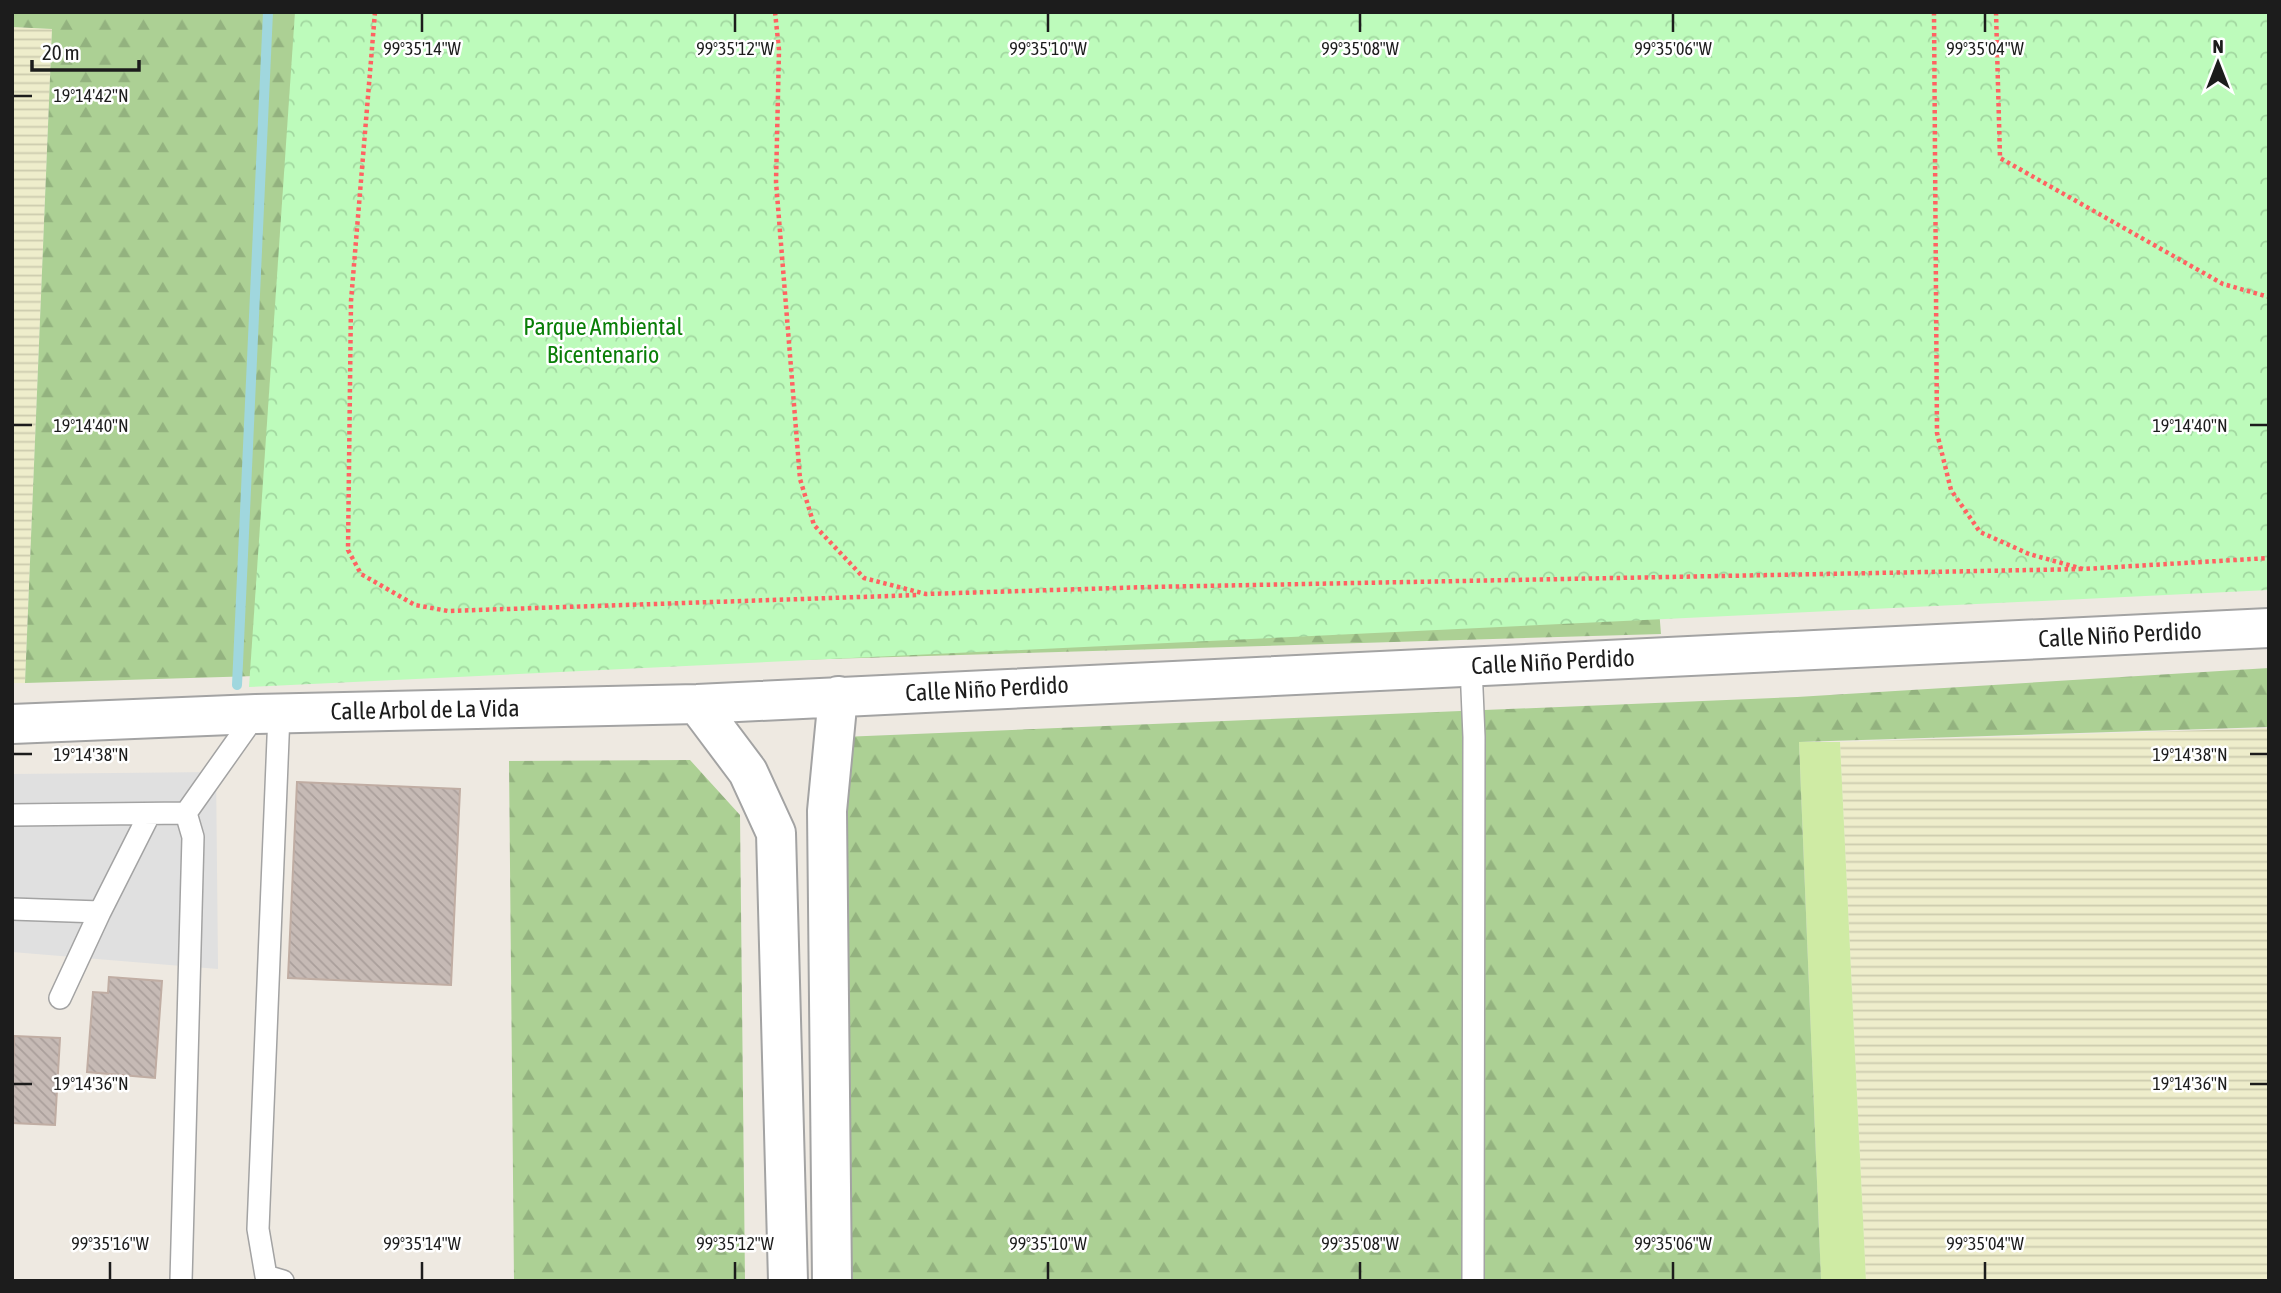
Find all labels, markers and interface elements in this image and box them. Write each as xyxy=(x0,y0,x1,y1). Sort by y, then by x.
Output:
scale bar xyxy=(32,28,138,72)
north arrow xyxy=(2183,28,2253,98)
text: N xyxy=(2212,35,2224,57)
text: 99°35'14"W xyxy=(383,38,461,59)
text: 99°35'12"W xyxy=(696,38,774,59)
text: 99°35'10"W xyxy=(1009,38,1087,59)
text: 99°35'08"W xyxy=(1321,38,1399,59)
text: 99°35'06"W xyxy=(1634,38,1712,59)
text: 99°35'04"W xyxy=(1946,38,2024,59)
text: 20 m xyxy=(42,40,80,64)
text: 19°14'42"N xyxy=(53,85,129,106)
park label: Parque Ambiental Bicentenario xyxy=(523,313,683,368)
text: 19°14'40"N xyxy=(53,415,129,436)
text: 19°14'40"N xyxy=(2152,415,2228,436)
street label: Calle Niño Perdido xyxy=(2038,617,2202,652)
street label: Calle Niño Perdido xyxy=(1471,644,1635,679)
street label: Calle Niño Perdido xyxy=(905,671,1069,706)
street label: Calle Arbol de La Vida xyxy=(330,694,520,725)
text: 19°14'38"N xyxy=(53,744,129,765)
text: 19°14'38"N xyxy=(2152,744,2228,765)
text: 19°14'36"N xyxy=(53,1073,129,1094)
text: 19°14'36"N xyxy=(2152,1073,2228,1094)
text: 99°35'16"W xyxy=(71,1233,149,1254)
text: 99°35'14"W xyxy=(383,1233,461,1254)
text: 99°35'12"W xyxy=(696,1233,774,1254)
text: 99°35'10"W xyxy=(1009,1233,1087,1254)
text: 99°35'08"W xyxy=(1321,1233,1399,1254)
text: 99°35'06"W xyxy=(1634,1233,1712,1254)
text: 99°35'04"W xyxy=(1946,1233,2024,1254)

